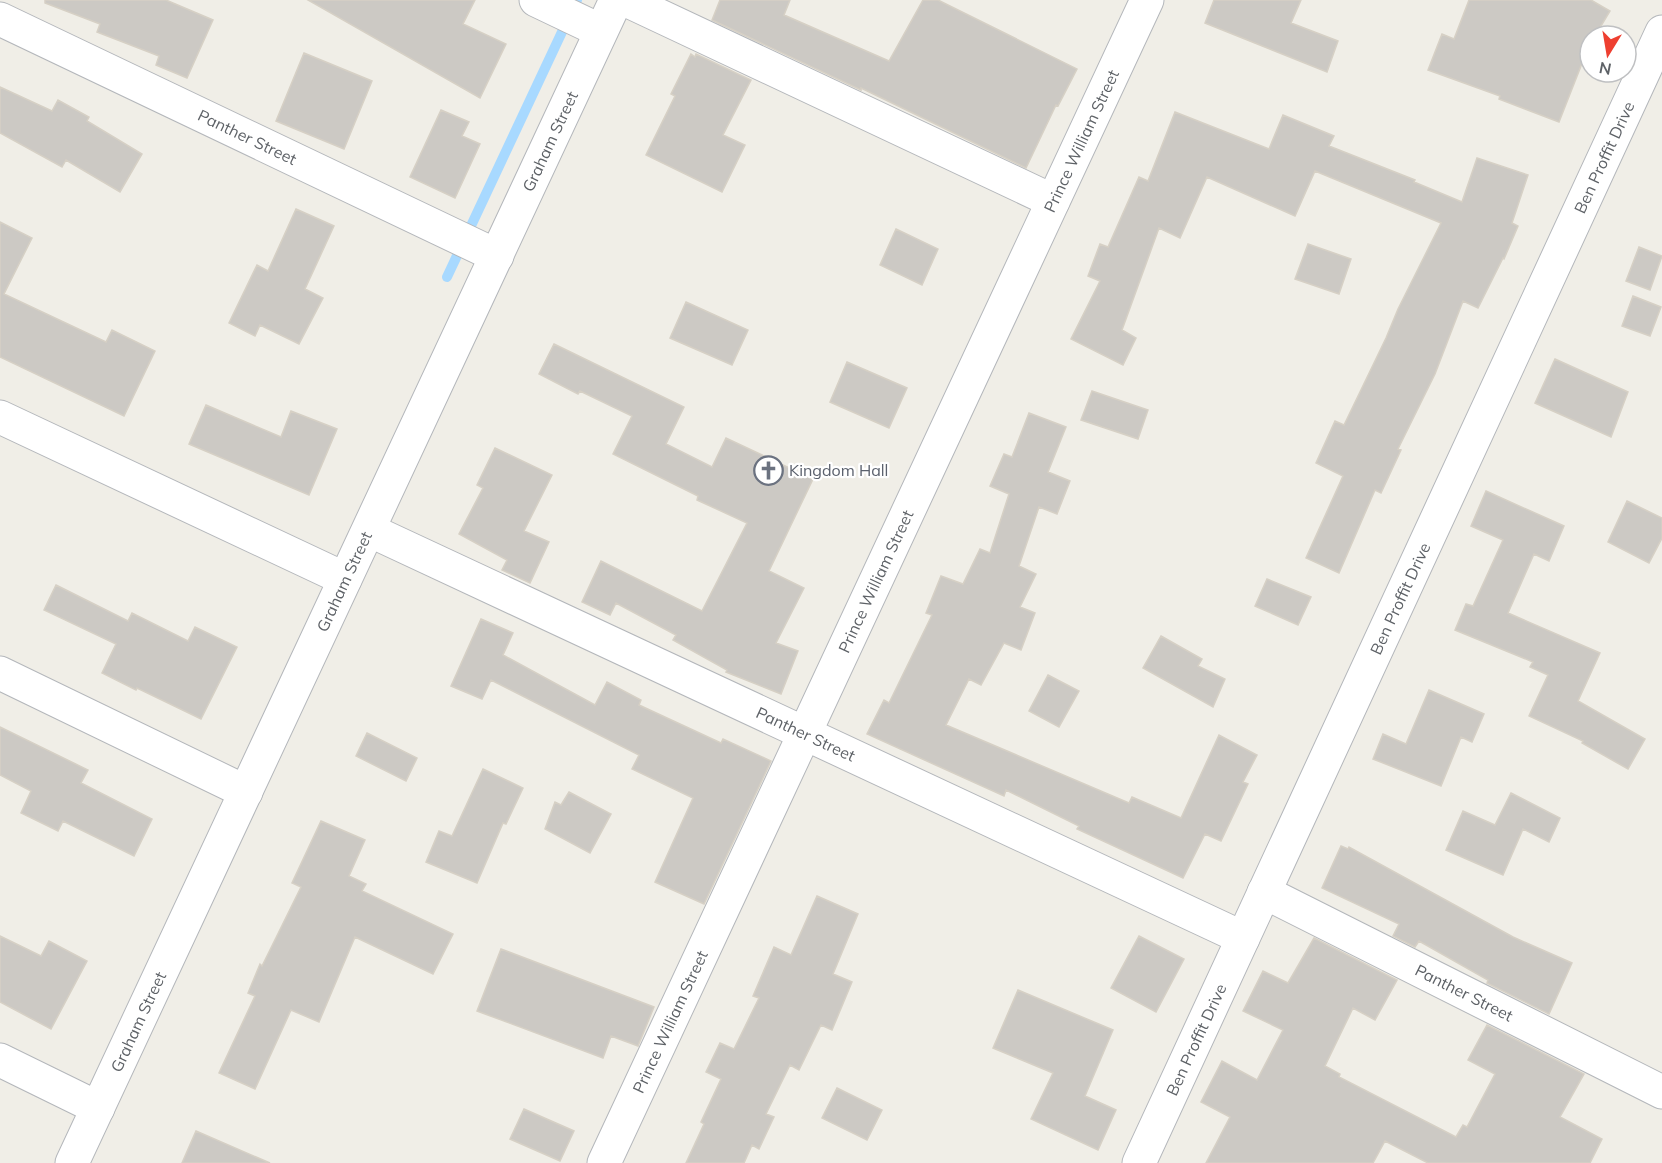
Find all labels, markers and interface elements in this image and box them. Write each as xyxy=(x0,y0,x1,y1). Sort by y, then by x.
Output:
north arrow xyxy=(1578,24,1638,84)
text: N xyxy=(1597,58,1613,80)
street label: Prince William Street xyxy=(1039,66,1123,215)
street label: Graham Street xyxy=(518,87,582,195)
street label: Ben Proffit Drive xyxy=(1570,98,1639,216)
street label: Panther Street xyxy=(195,105,300,169)
church icon: Kingdom Hall xyxy=(752,454,784,486)
place label: Kingdom Hall xyxy=(789,460,888,480)
street label: Prince William Street xyxy=(834,506,918,656)
street label: Graham Street xyxy=(312,528,376,635)
street label: Ben Proffit Drive xyxy=(1366,539,1435,658)
street label: Panther Street xyxy=(753,702,859,766)
street label: Prince William Street xyxy=(628,947,712,1096)
street label: Panther Street xyxy=(1412,960,1517,1026)
street label: Graham Street xyxy=(106,968,170,1075)
street label: Ben Proffit Drive xyxy=(1162,980,1231,1099)

